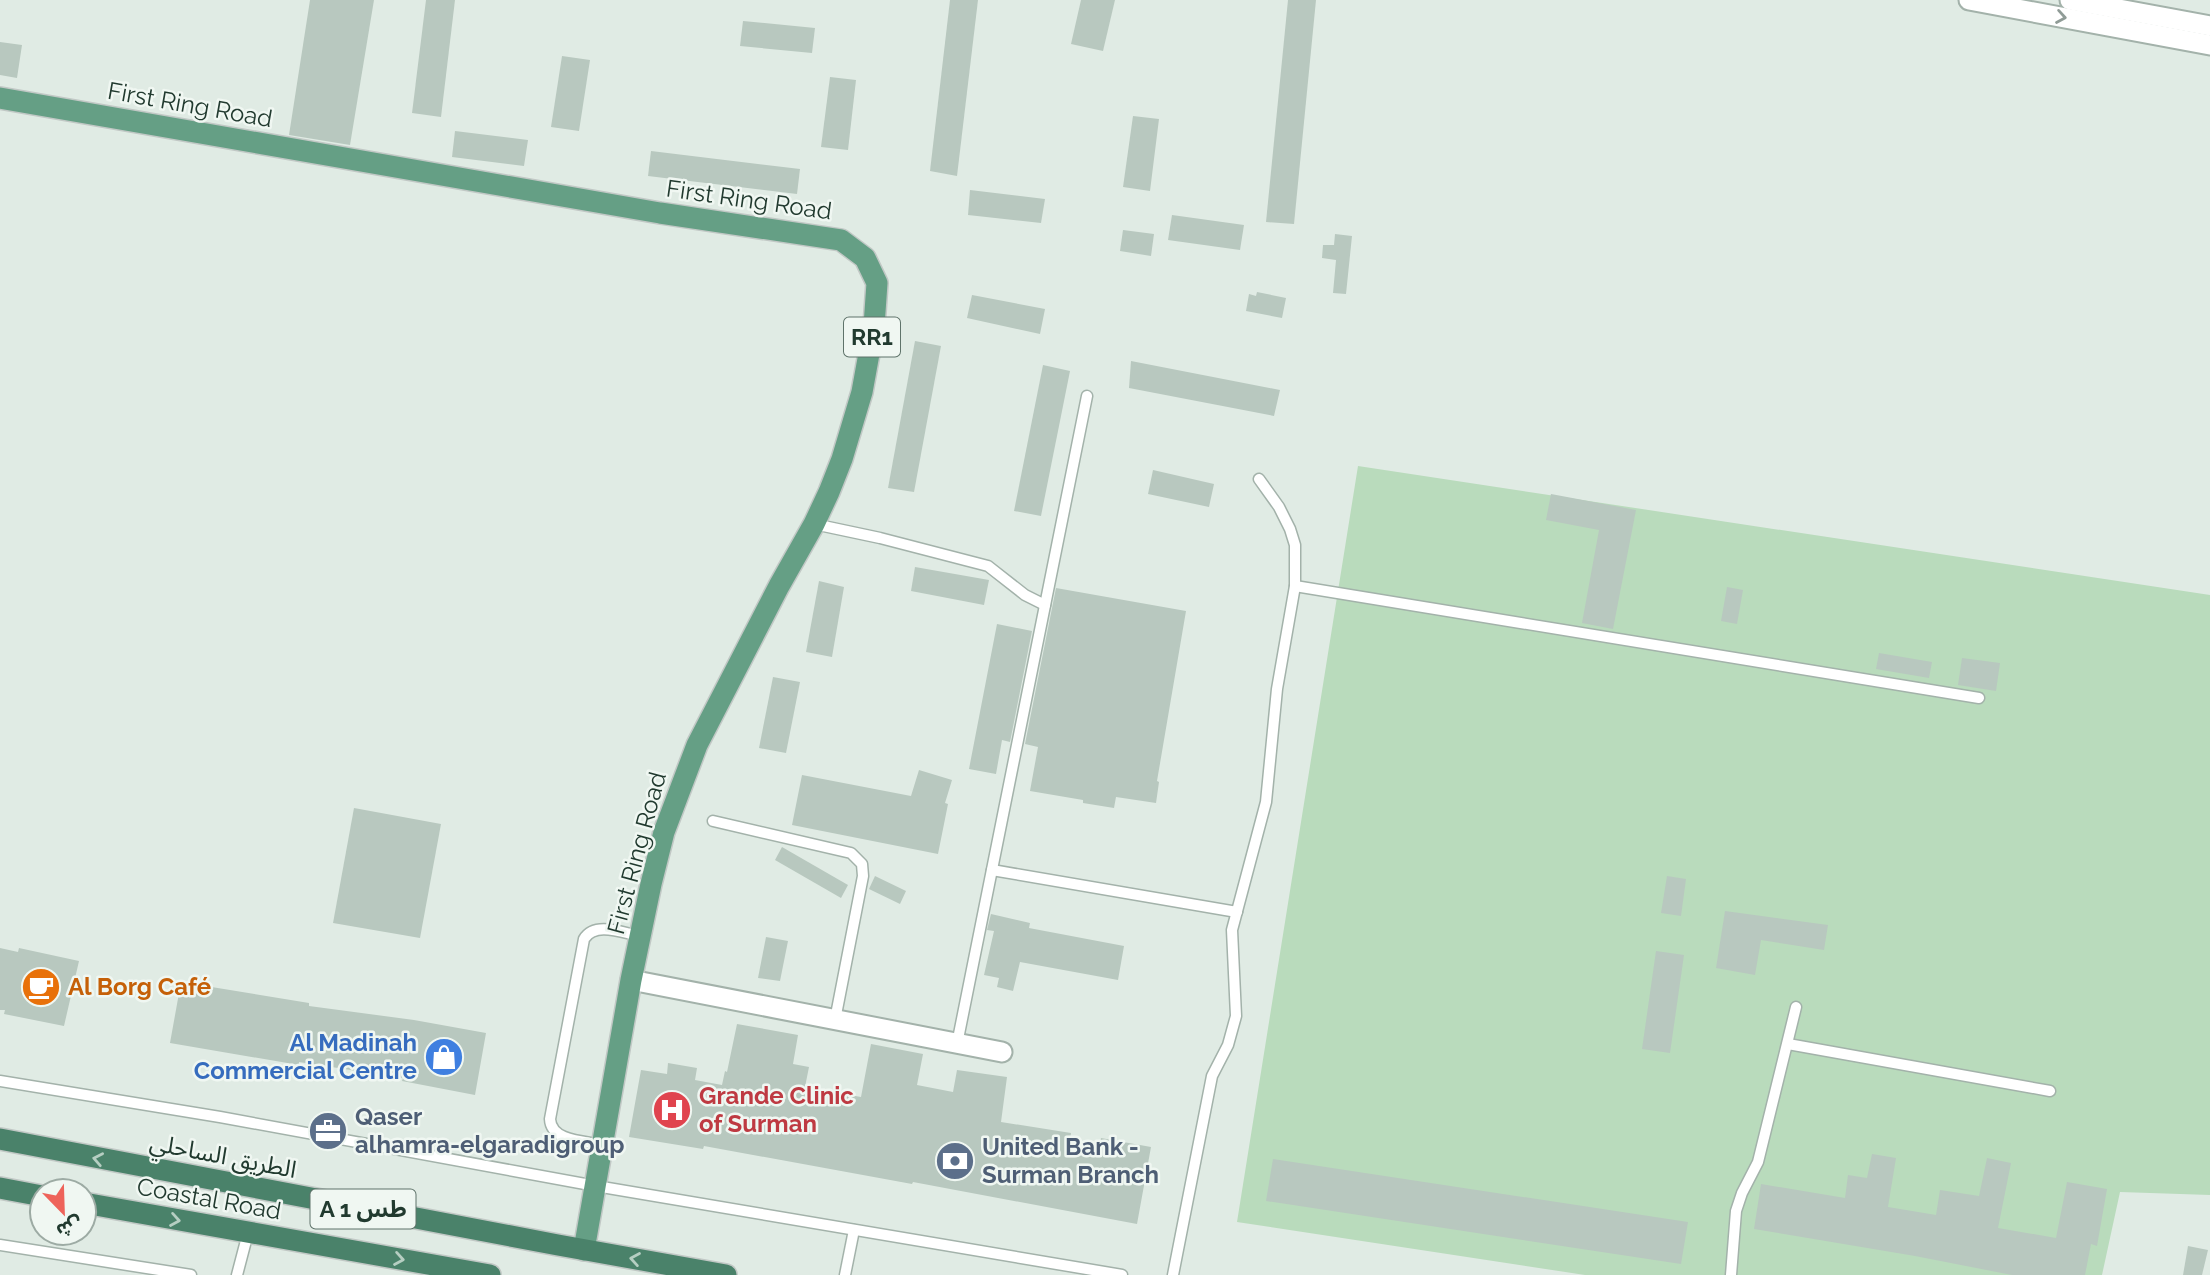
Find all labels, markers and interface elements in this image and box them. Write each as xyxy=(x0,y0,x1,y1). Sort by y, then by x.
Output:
one-way arrow xyxy=(2055,9,2066,24)
street label: First Ring Road xyxy=(105,76,275,133)
street label: First Ring Road xyxy=(664,174,834,225)
road number: RR1 xyxy=(844,318,900,356)
street label: First Ring Road xyxy=(601,769,672,937)
cafe icon: Al Borg Café xyxy=(20,966,62,1008)
place label: Al Borg Café xyxy=(68,972,211,1001)
place label: Al Madinah Commercial Centre xyxy=(194,1028,417,1085)
shop icon: Al Madinah Commercial Centre xyxy=(423,1036,465,1078)
place label: Grande Clinic of Surman xyxy=(699,1081,854,1138)
hospital icon: Grande Clinic of Surman xyxy=(651,1089,693,1131)
place label: Qaser alhamra-elgaradigroup xyxy=(355,1102,625,1159)
office icon: Qaser alhamra-elgaradigroup xyxy=(307,1110,349,1152)
street label: الطريق الساحلي xyxy=(146,1127,299,1188)
place label: United Bank - Surman Branch xyxy=(982,1132,1159,1189)
bank icon: United Bank - Surman Branch xyxy=(934,1140,976,1182)
one-way arrow xyxy=(92,1153,104,1168)
street label: Coastal Road xyxy=(135,1172,284,1225)
north arrow xyxy=(28,1177,98,1247)
road number: A 1 طس xyxy=(310,1190,416,1228)
one-way arrow xyxy=(169,1211,181,1226)
text: ش xyxy=(53,1212,86,1243)
one-way arrow xyxy=(393,1251,405,1266)
one-way arrow xyxy=(629,1252,641,1267)

